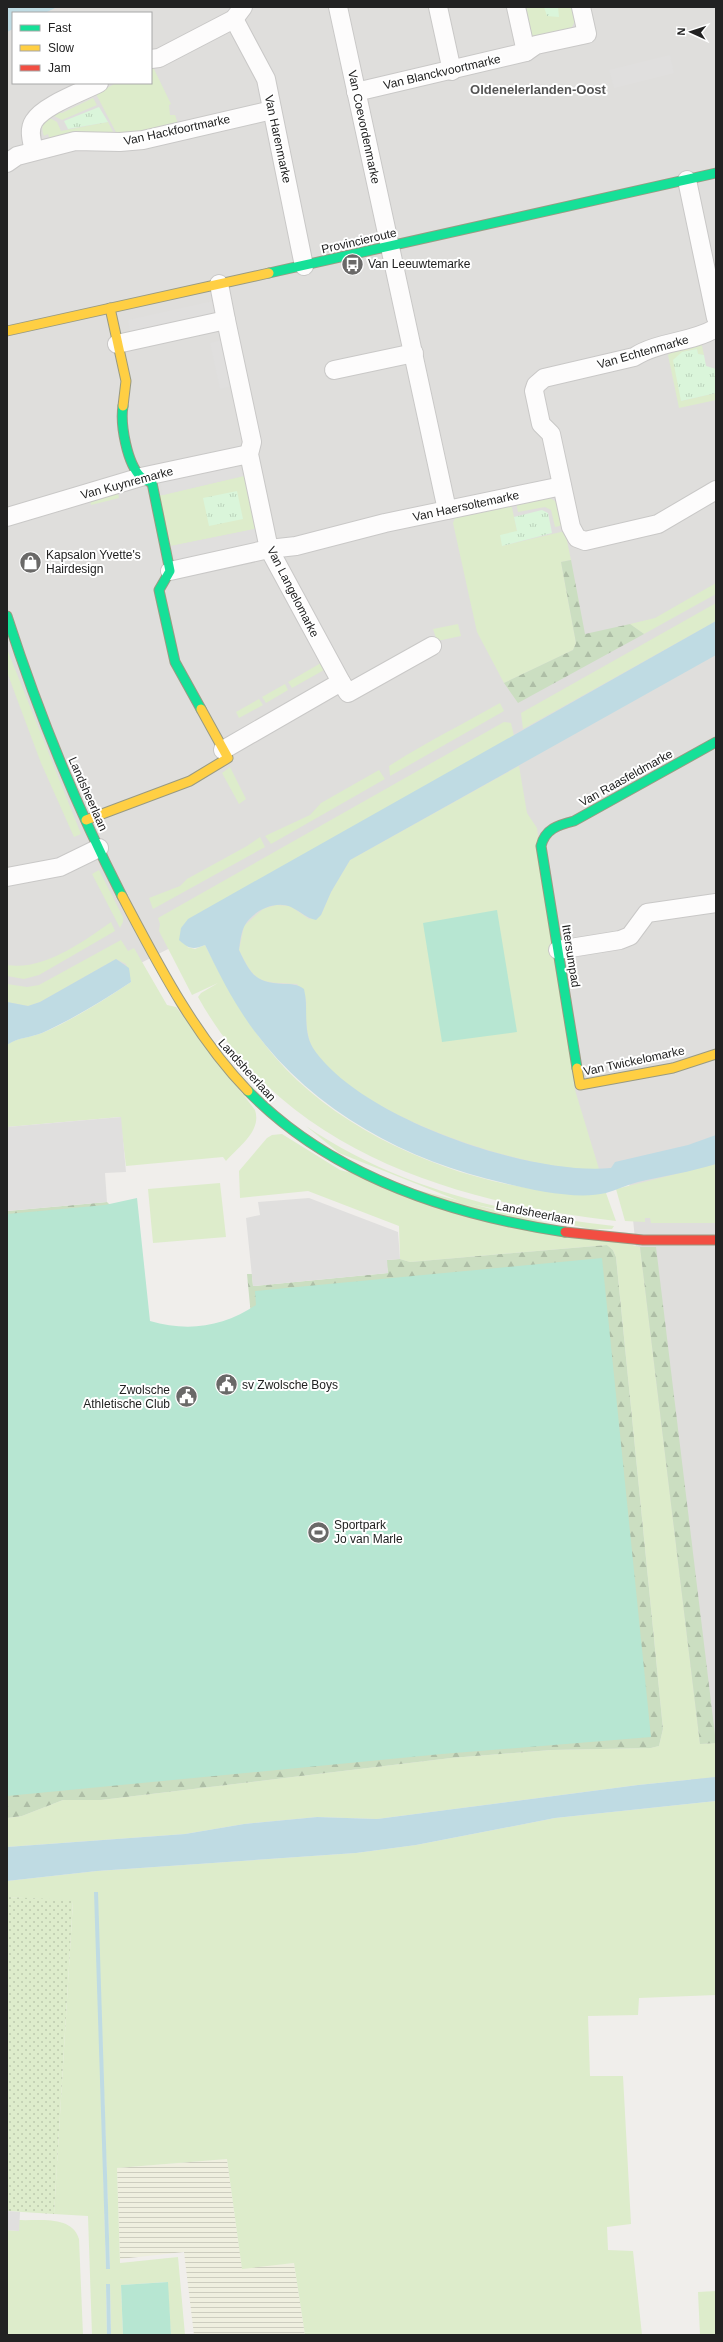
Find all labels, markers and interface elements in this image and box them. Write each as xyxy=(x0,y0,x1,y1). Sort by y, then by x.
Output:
legend xyxy=(12,12,152,84)
north arrow xyxy=(671,12,711,52)
text: Fast xyxy=(48,21,72,35)
text: N xyxy=(675,27,687,36)
text: Slow xyxy=(48,41,74,55)
street label: Van Blanckvoortmarke xyxy=(382,52,502,92)
text: Jam xyxy=(48,61,71,75)
street label: Van Coevordenmarke xyxy=(345,69,383,185)
district label: Oldenelerlanden-Oost xyxy=(470,82,607,97)
street label: Van Harenmarke xyxy=(262,94,294,185)
street label: Van Hackfoortmarke xyxy=(122,112,232,148)
street label: Provincieroute xyxy=(320,225,398,256)
bus stop icon: Van Leeuwtemarke xyxy=(340,251,366,277)
place label: Van Leeuwtemarke xyxy=(368,257,471,271)
street label: Van Echtenmarke xyxy=(596,332,691,372)
street label: Van Kuynremarke xyxy=(79,464,175,502)
street label: Van Haersoltemarke xyxy=(411,488,521,524)
street label: Van Langelomarke xyxy=(264,544,322,640)
place label: Kapsalon Yvette's Hairdesign xyxy=(46,548,141,576)
shop icon: Kapsalon Yvette's Hairdesign xyxy=(18,549,44,575)
street label: Van Raasfeldmarke xyxy=(577,746,675,809)
street label: Landsheerlaan xyxy=(65,755,111,833)
street label: Ittersumpad xyxy=(559,924,583,988)
street label: Landsheerlaan xyxy=(215,1036,279,1104)
street label: Van Twickelomarke xyxy=(582,1043,686,1079)
street label: Landsheerlaan xyxy=(495,1199,575,1227)
public building icon: sv Zwolsche Boys xyxy=(213,1372,239,1398)
place label: sv Zwolsche Boys xyxy=(242,1378,338,1392)
place label: Zwolsche Athletische Club xyxy=(83,1383,170,1411)
public building icon: Zwolsche Athletische Club xyxy=(173,1384,199,1410)
place label: Sportpark Jo van Marle xyxy=(334,1518,403,1546)
sports icon: Sportpark Jo van Marle xyxy=(306,1519,332,1545)

